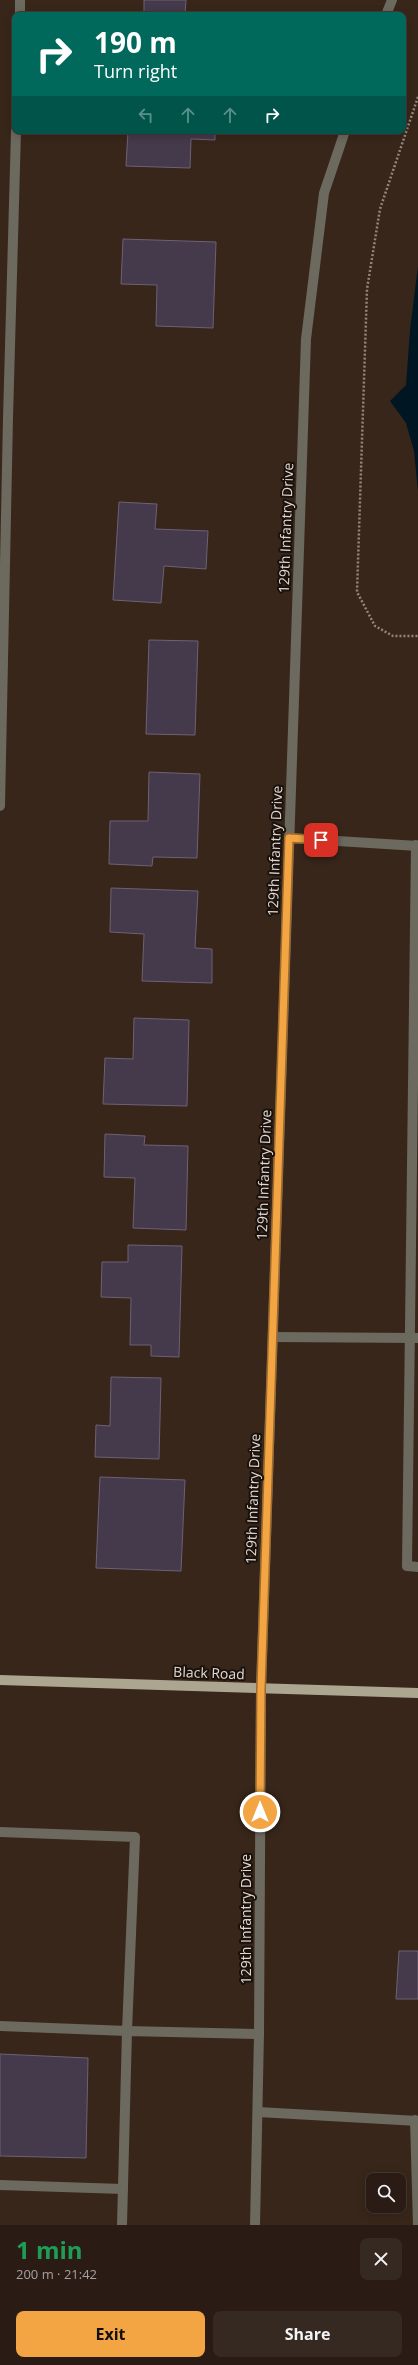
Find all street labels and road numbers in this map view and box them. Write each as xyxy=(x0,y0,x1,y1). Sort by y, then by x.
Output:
street label: 129th Infantry Drive xyxy=(274,462,297,593)
street label: 129th Infantry Drive xyxy=(263,785,286,916)
street label: 129th Infantry Drive xyxy=(252,1109,275,1240)
street label: 129th Infantry Drive xyxy=(241,1433,264,1564)
street label: Black Road xyxy=(173,1662,245,1683)
street label: 129th Infantry Drive xyxy=(236,1854,255,1984)

